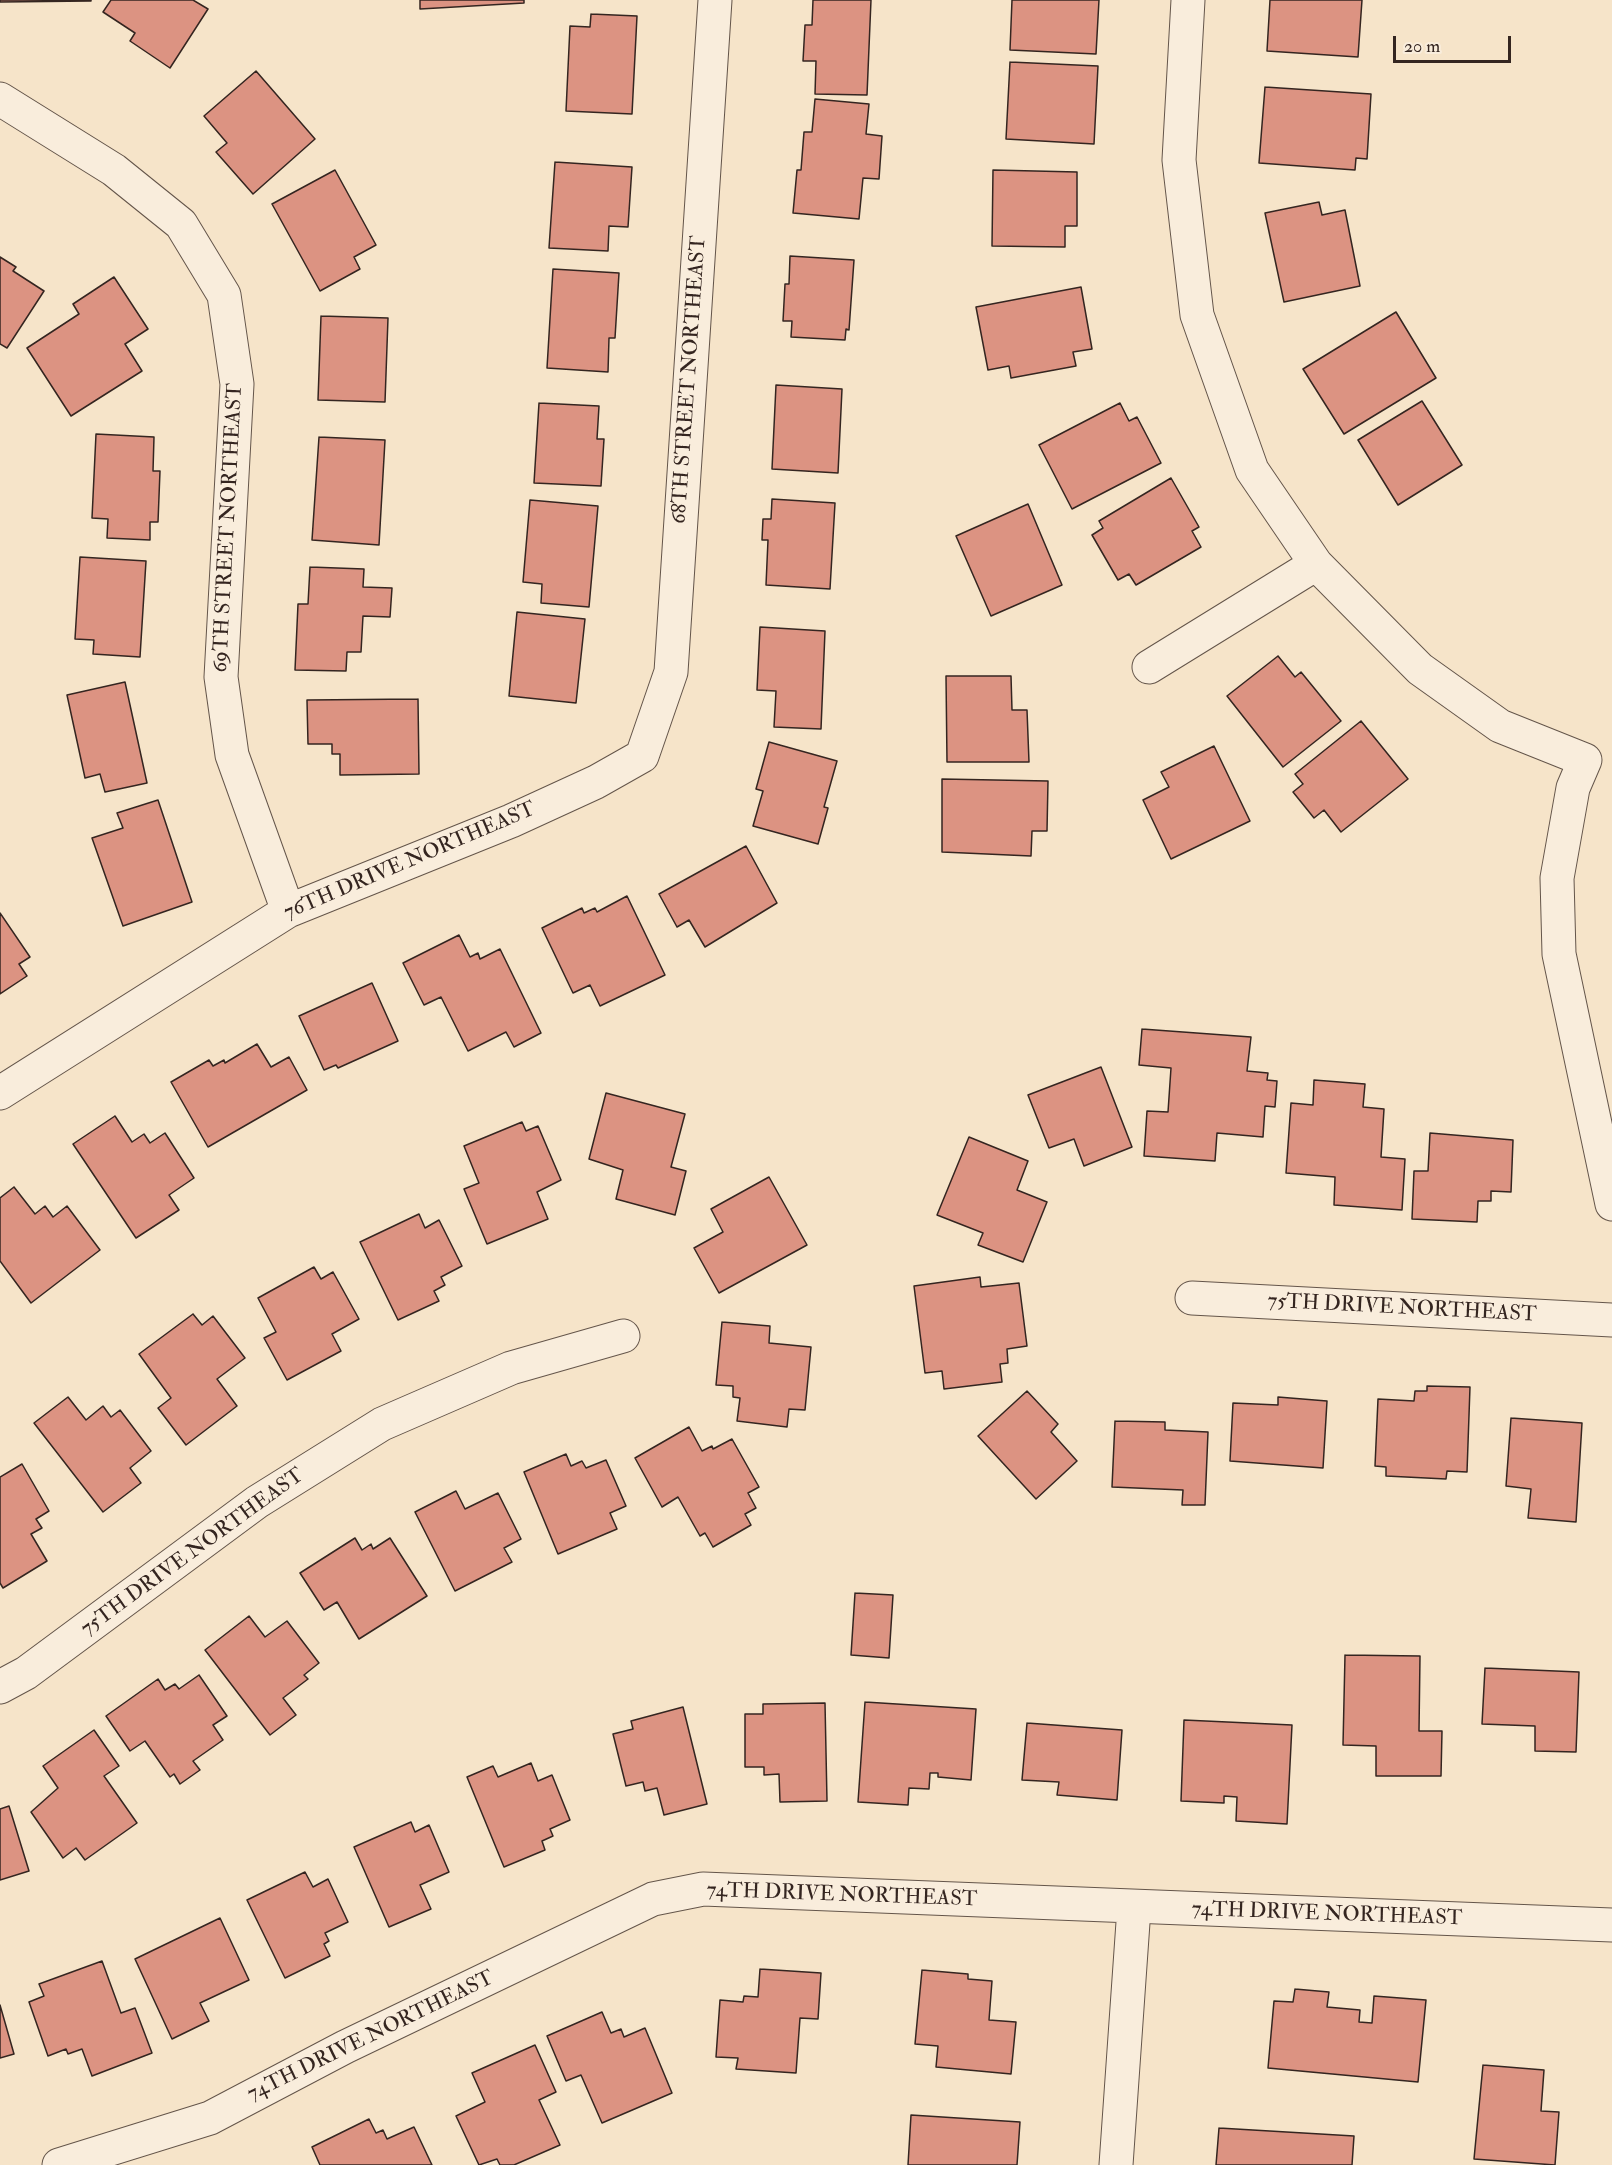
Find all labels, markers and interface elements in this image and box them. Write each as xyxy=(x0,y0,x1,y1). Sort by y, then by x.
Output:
scale bar xyxy=(1396,24,1514,62)
text: 20 m xyxy=(1404,35,1440,58)
street label: 68TH STREET NORTHEAST xyxy=(667,235,713,525)
street label: 69TH STREET NORTHEAST xyxy=(209,383,249,673)
street label: 76TH DRIVE NORTHEAST xyxy=(280,798,540,926)
street label: 75TH DRIVE NORTHEAST xyxy=(1267,1289,1537,1329)
street label: 75TH DRIVE NORTHEAST xyxy=(77,1464,309,1642)
street label: 74TH DRIVE NORTHEAST xyxy=(706,1879,978,1913)
street label: 74TH DRIVE NORTHEAST xyxy=(1191,1898,1463,1932)
street label: 74TH DRIVE NORTHEAST xyxy=(244,1966,498,2108)

